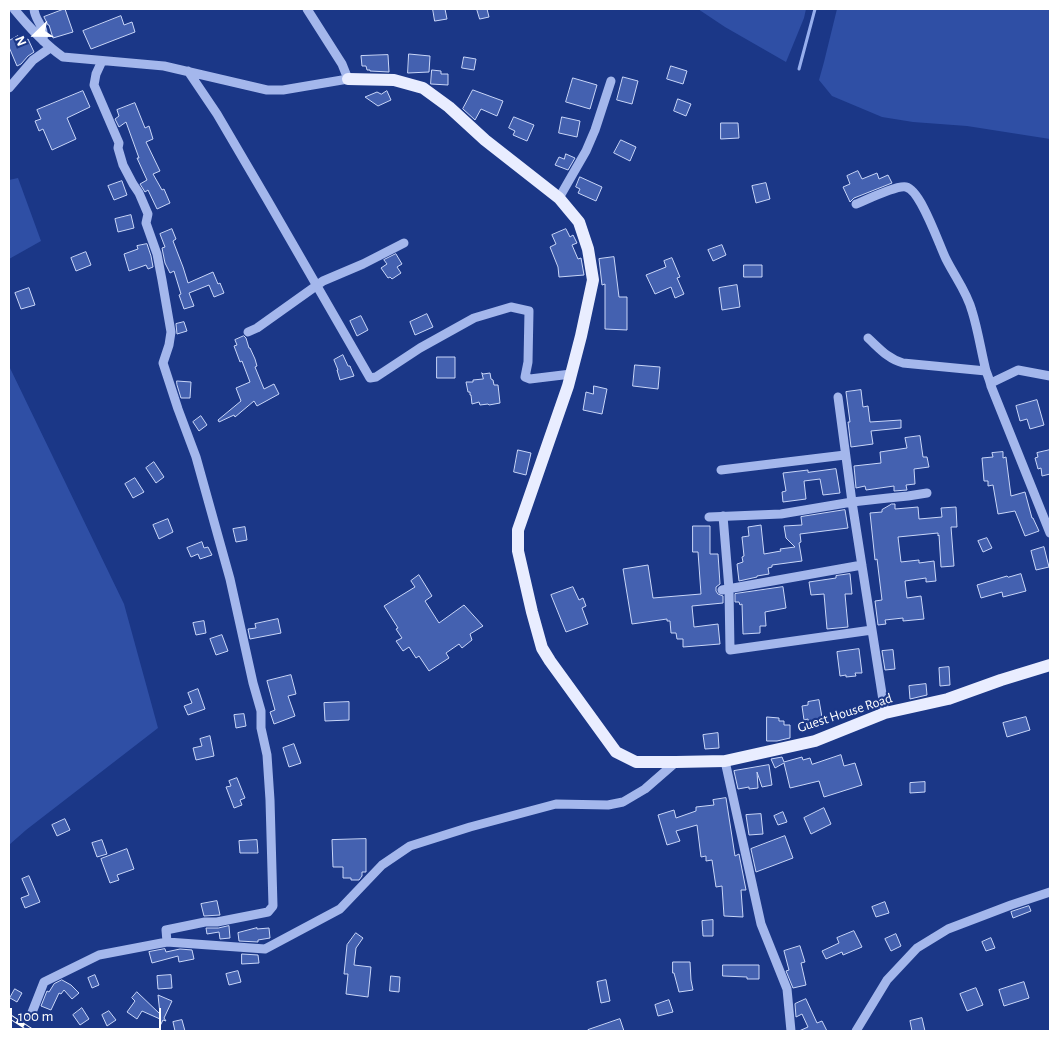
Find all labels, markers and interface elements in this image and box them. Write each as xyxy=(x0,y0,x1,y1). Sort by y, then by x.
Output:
north arrow xyxy=(10,10,60,60)
text: N xyxy=(13,33,29,48)
street label: Guest House Road xyxy=(795,690,895,736)
scale bar xyxy=(12,998,164,1030)
text: 100 m xyxy=(18,1009,53,1024)

